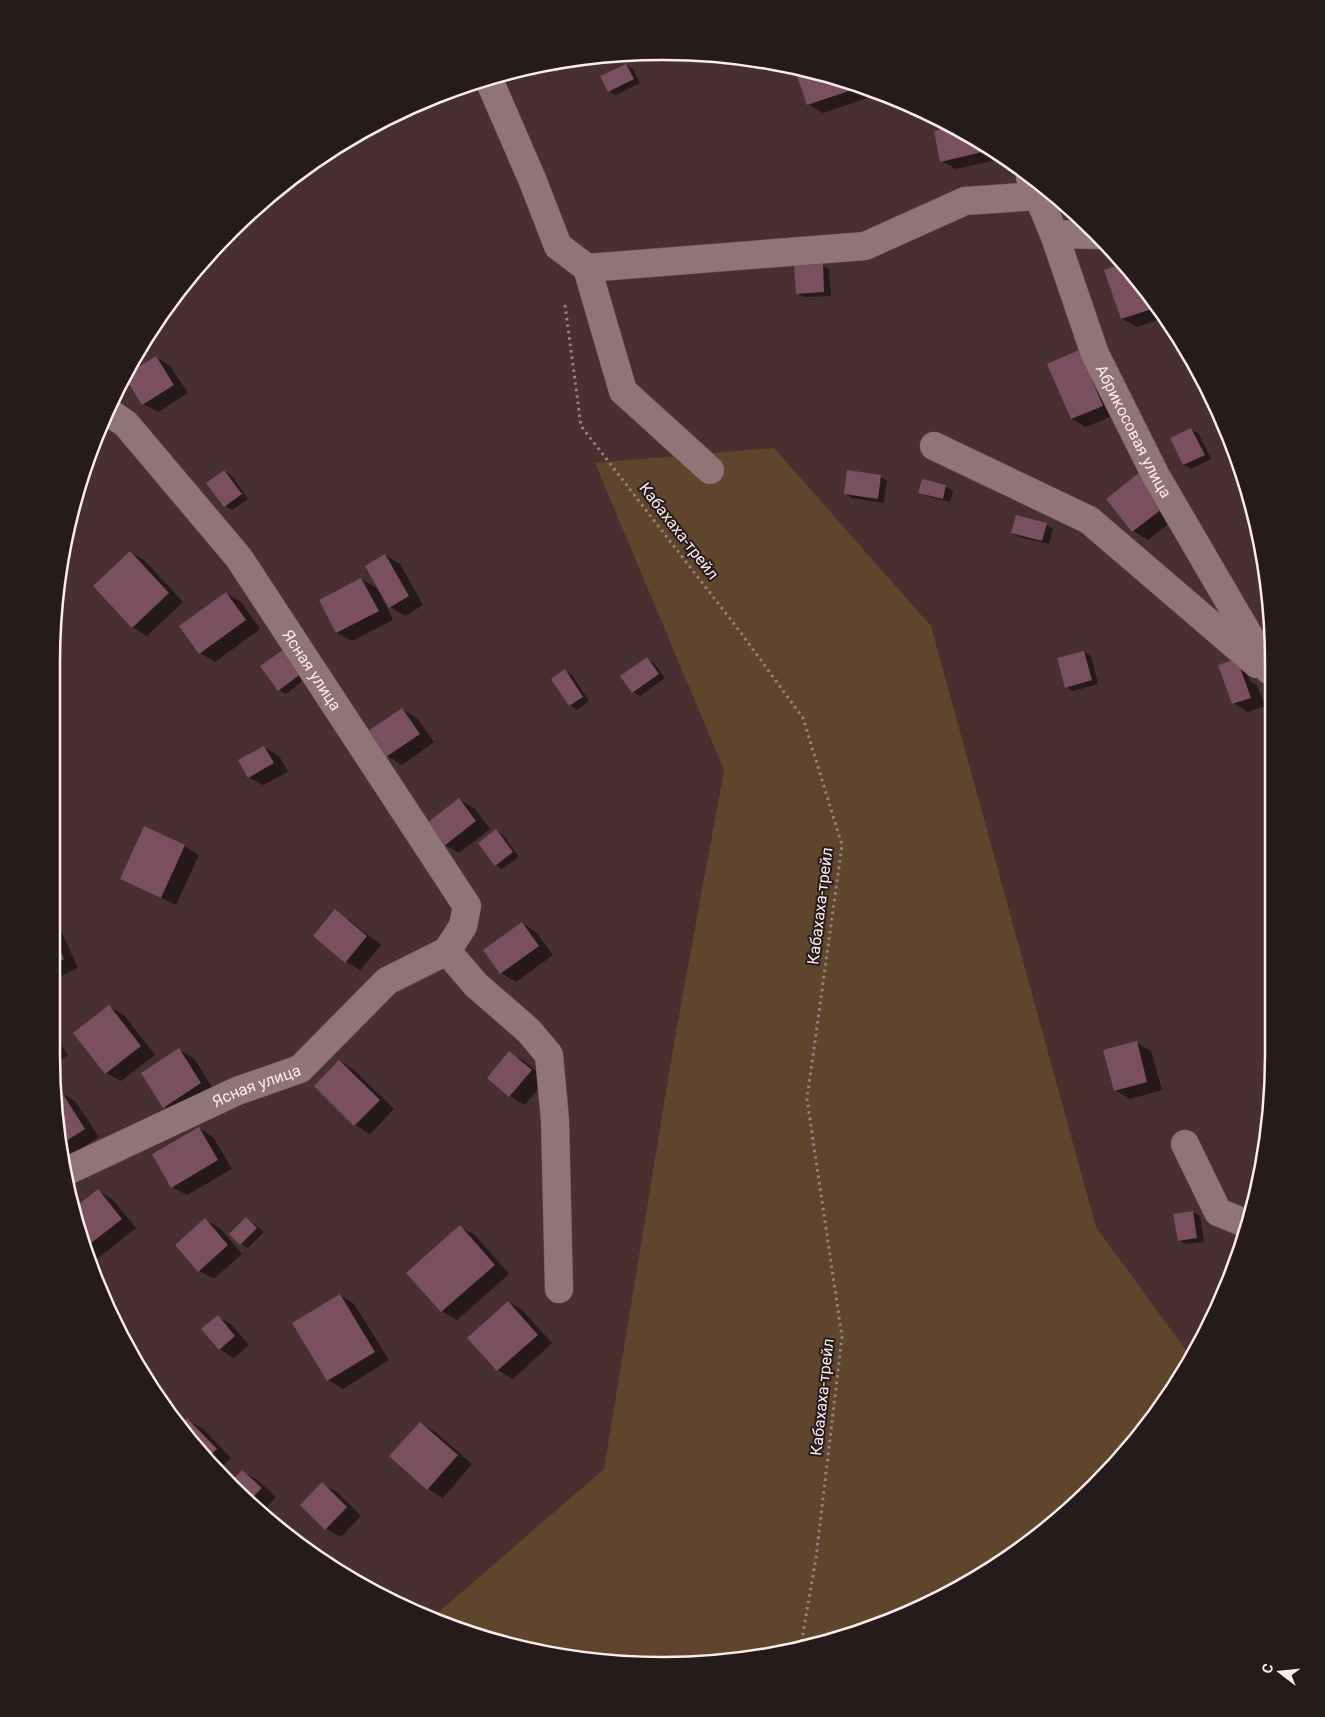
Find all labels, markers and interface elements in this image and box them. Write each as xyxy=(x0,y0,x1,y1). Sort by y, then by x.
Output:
street label: Абрикосовая улица xyxy=(1092,361,1176,501)
street label: Кабахаха-трейл xyxy=(635,479,723,583)
street label: Ясная улица xyxy=(279,626,346,714)
street label: Кабахаха-трейл xyxy=(803,846,837,966)
street label: Ясная улица xyxy=(209,1060,303,1111)
street label: Кабахаха-трейл xyxy=(806,1337,838,1457)
north arrow xyxy=(1255,1647,1305,1697)
text: С xyxy=(1259,1662,1276,1675)

